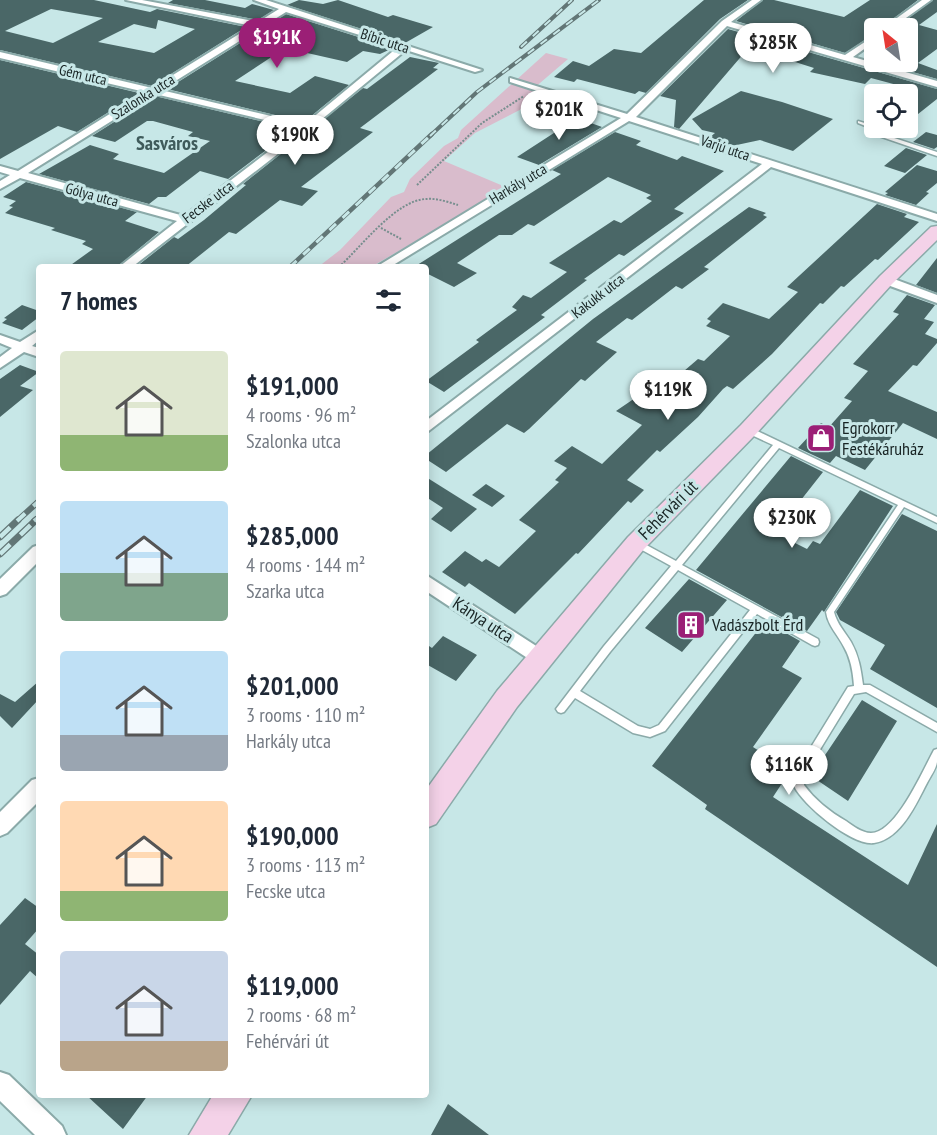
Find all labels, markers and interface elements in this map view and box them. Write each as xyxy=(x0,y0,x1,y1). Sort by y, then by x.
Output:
pin: $191K xyxy=(235,18,319,69)
north arrow xyxy=(864,18,918,72)
map controls xyxy=(864,18,918,138)
pin: $285K xyxy=(731,23,815,74)
text: $191K xyxy=(253,24,301,50)
street label: Bíbic utca xyxy=(358,24,412,57)
text: $285K xyxy=(749,29,797,55)
street label: Gém utca xyxy=(57,60,109,89)
street label: Szalonka utca xyxy=(107,70,178,124)
button: locate xyxy=(864,84,918,138)
pin: $201K xyxy=(517,90,601,141)
text: $201K xyxy=(535,96,583,122)
pin: $190K xyxy=(253,115,337,166)
text: $190K xyxy=(271,121,319,147)
district label: Sasváros xyxy=(136,130,198,156)
street label: Varjú utca xyxy=(697,130,752,165)
street label: Harkály utca xyxy=(486,159,550,208)
street label: Fecske utca xyxy=(178,176,237,227)
street label: Gólya utca xyxy=(64,178,121,211)
street label: Kakukk utca xyxy=(568,269,628,322)
text: 7 homes xyxy=(60,284,137,317)
icon: filters xyxy=(372,284,405,317)
text: $191,000 xyxy=(246,369,339,402)
pin: $119K xyxy=(626,370,710,421)
icon: home xyxy=(108,375,180,447)
text: $119K xyxy=(644,376,692,402)
text: 4 rooms · 96 m² xyxy=(246,402,356,428)
place label: Egrokorr Festékáruház xyxy=(842,416,924,460)
shop icon: Egrokorr Festékáruház xyxy=(805,422,837,454)
text: Szalonka utca xyxy=(246,428,341,454)
street label: Fehérvári út xyxy=(633,475,702,544)
pin: $230K xyxy=(750,498,834,549)
text: $230K xyxy=(768,504,816,530)
text: $285,000 xyxy=(246,519,339,552)
icon: home xyxy=(108,525,180,597)
text: 4 rooms · 144 m² xyxy=(246,552,365,578)
text: Szarka utca xyxy=(246,578,324,604)
street label: Kánya utca xyxy=(448,591,518,648)
building icon: Vadászbolt Érd xyxy=(675,609,707,641)
place label: Vadászbolt Érd xyxy=(711,613,803,636)
text: $201,000 xyxy=(246,669,339,702)
icon: home xyxy=(108,675,180,747)
text: 3 rooms · 110 m² xyxy=(246,702,365,728)
text: Harkály utca xyxy=(246,728,331,754)
pin: $116K xyxy=(747,745,831,796)
text: $116K xyxy=(765,751,813,777)
text: $190,000 xyxy=(246,819,339,852)
icon: home xyxy=(108,825,180,897)
text: 3 rooms · 113 m² xyxy=(246,852,365,878)
text: Fecske utca xyxy=(246,878,325,904)
text: $119,000 xyxy=(246,969,339,1002)
icon: home xyxy=(108,975,180,1047)
text: 2 rooms · 68 m² xyxy=(246,1002,356,1028)
text: Fehérvári út xyxy=(246,1028,329,1054)

